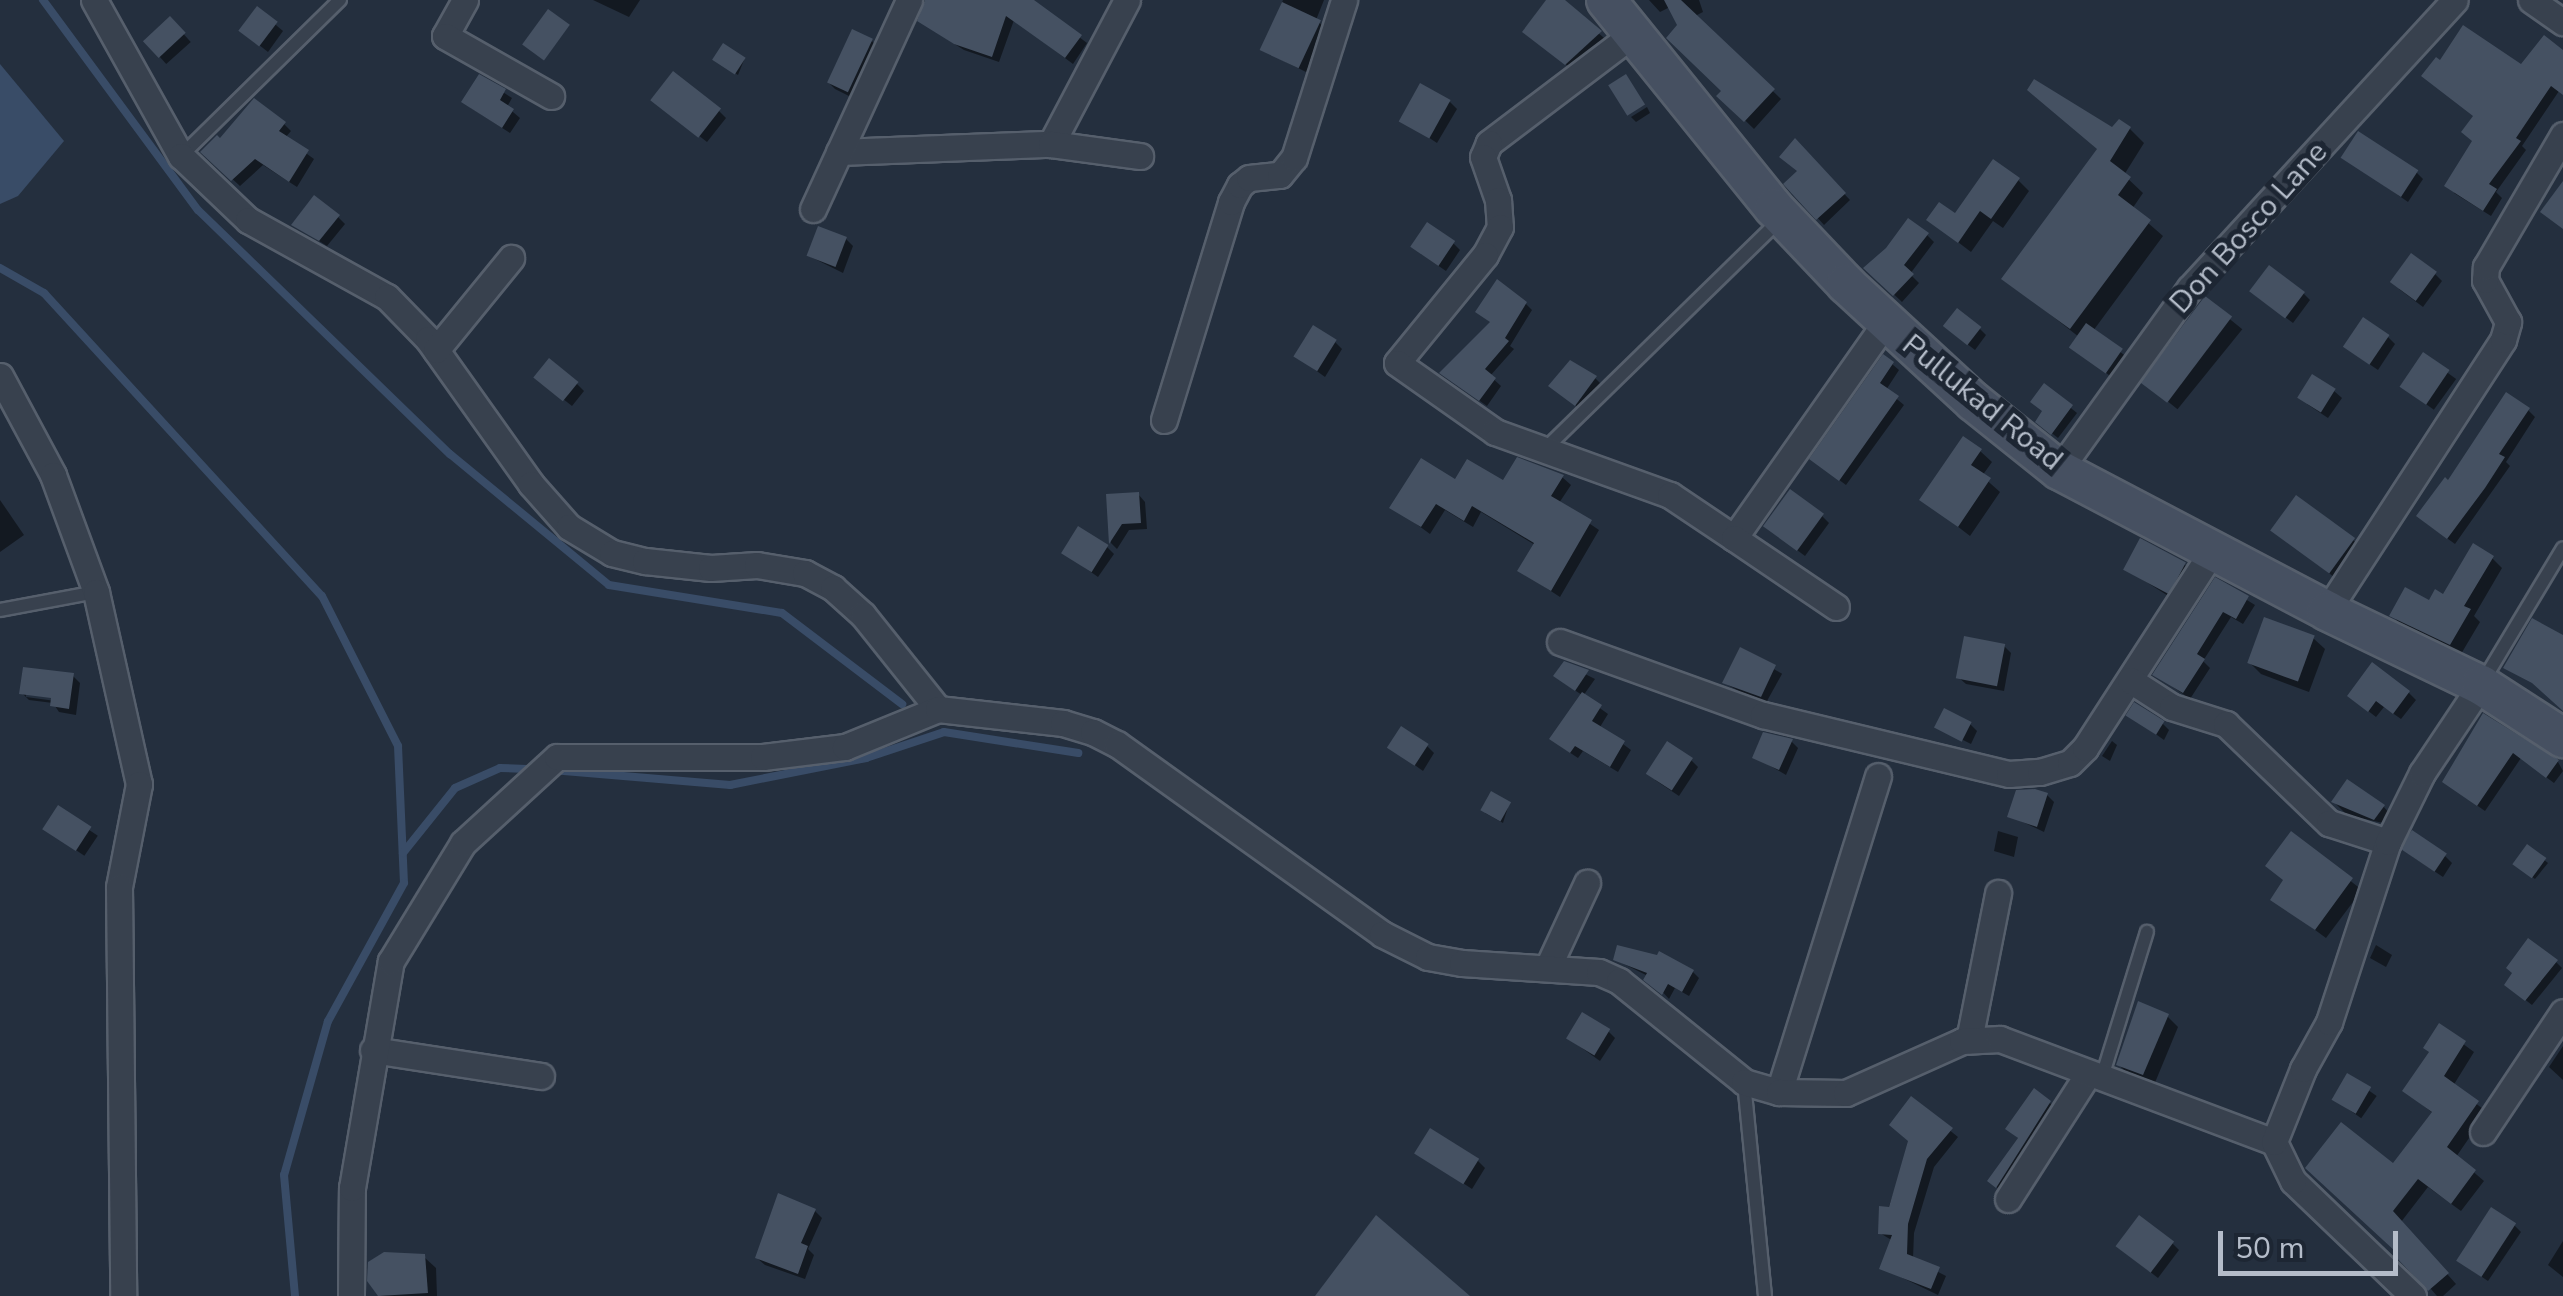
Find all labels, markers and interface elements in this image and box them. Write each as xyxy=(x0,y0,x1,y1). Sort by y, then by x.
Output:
street label: Don Bosco Lane xyxy=(2163,135,2335,321)
street label: Pullukad Road xyxy=(1895,327,2069,479)
scale bar xyxy=(2223,1211,2403,1273)
text: 50 m xyxy=(2235,1228,2304,1269)

